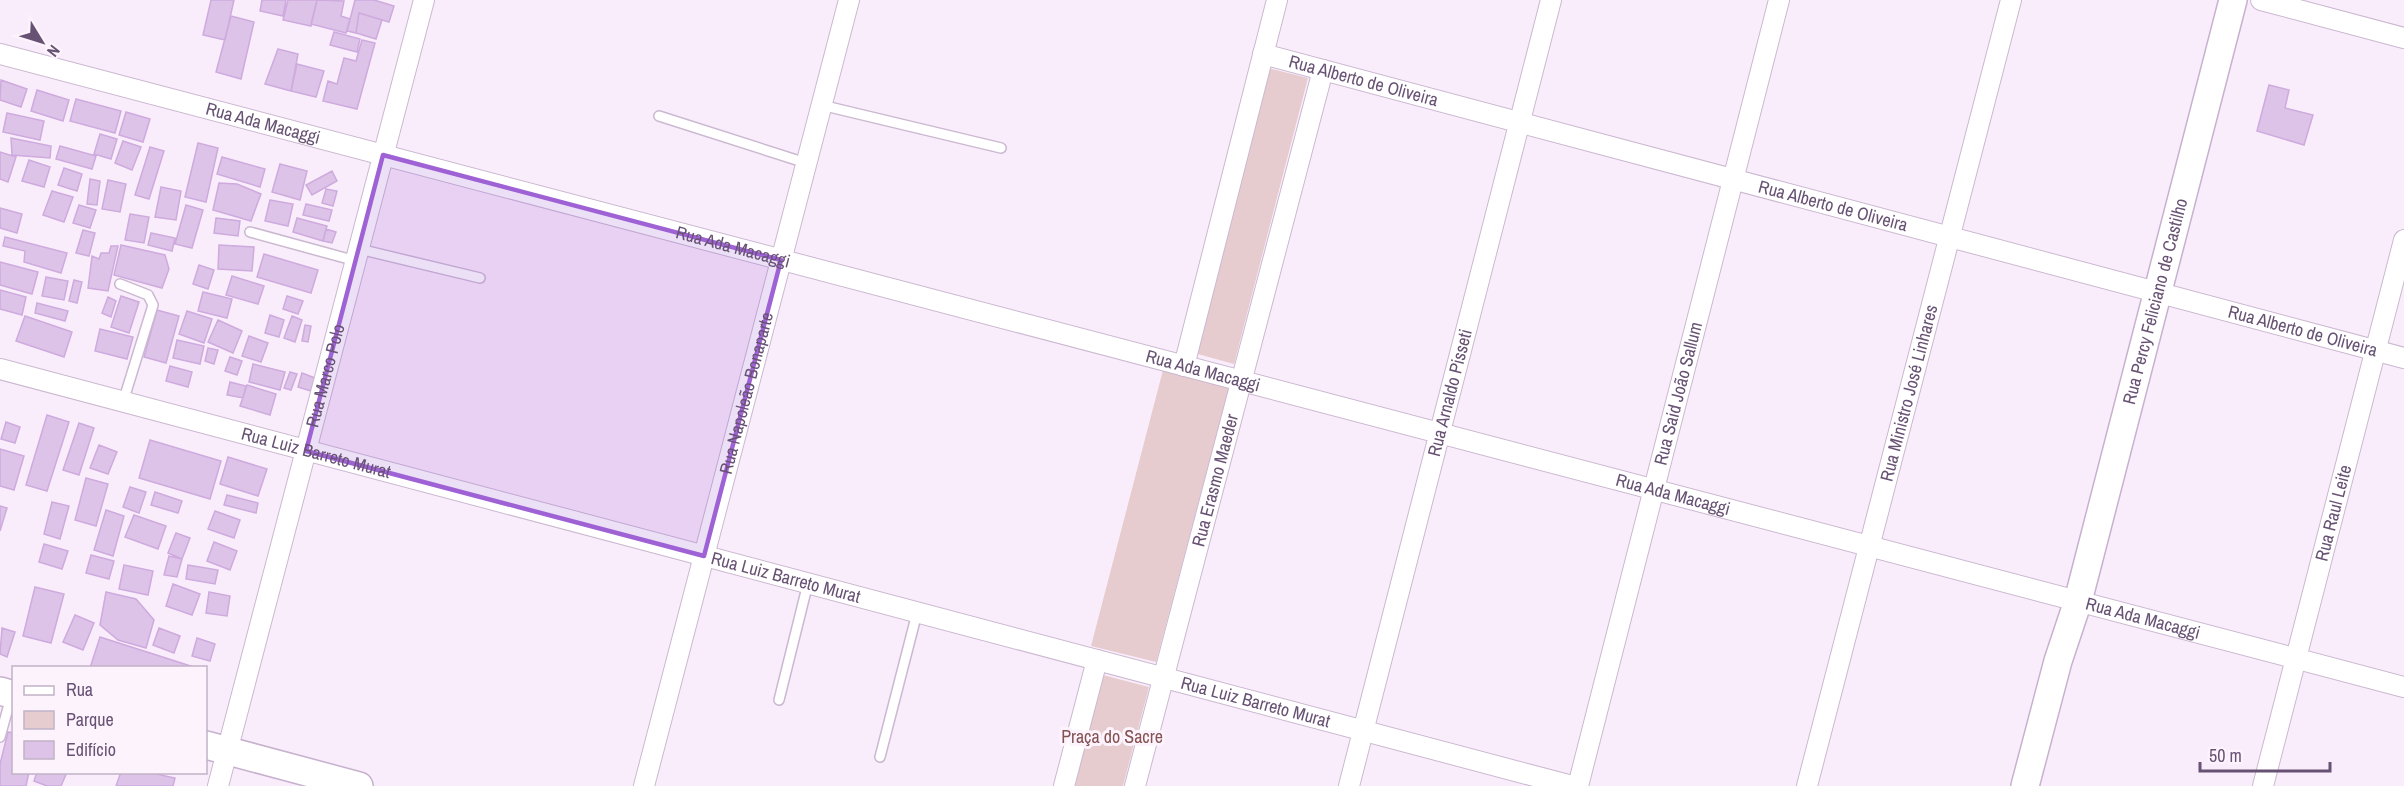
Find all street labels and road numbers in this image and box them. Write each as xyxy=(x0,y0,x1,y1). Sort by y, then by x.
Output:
street label: Rua Alberto de Oliveira xyxy=(1286,48,1441,112)
street label: Rua Ada Macaggi xyxy=(203,96,323,150)
street label: Rua Alberto de Oliveira xyxy=(1756,174,1911,237)
street label: Rua Percy Feliciano de Castilho xyxy=(2116,195,2193,407)
street label: Rua Ada Macaggi xyxy=(673,219,793,274)
street label: Rua Alberto de Oliveira xyxy=(2225,299,2380,362)
street label: Rua Ministro José Linhares xyxy=(1874,302,1943,484)
street label: Rua Napoleão Bonaparte xyxy=(713,309,779,477)
street label: Rua Said João Sallum xyxy=(1648,319,1708,468)
street label: Rua Marco Polo xyxy=(299,321,351,430)
street label: Rua Arnaldo Pisseti xyxy=(1421,326,1478,459)
street label: Rua Ada Macaggi xyxy=(1143,343,1263,397)
street label: Rua Erasmo Maeder xyxy=(1185,411,1244,549)
street label: Rua Luiz Barreto Murat xyxy=(239,421,394,484)
street label: Rua Raul Leite xyxy=(2309,462,2357,564)
street label: Rua Ada Macaggi xyxy=(1613,467,1733,521)
street label: Rua Luiz Barreto Murat xyxy=(709,545,863,609)
street label: Rua Ada Macaggi xyxy=(2083,591,2203,645)
street label: Rua Luiz Barreto Murat xyxy=(1178,670,1333,733)

